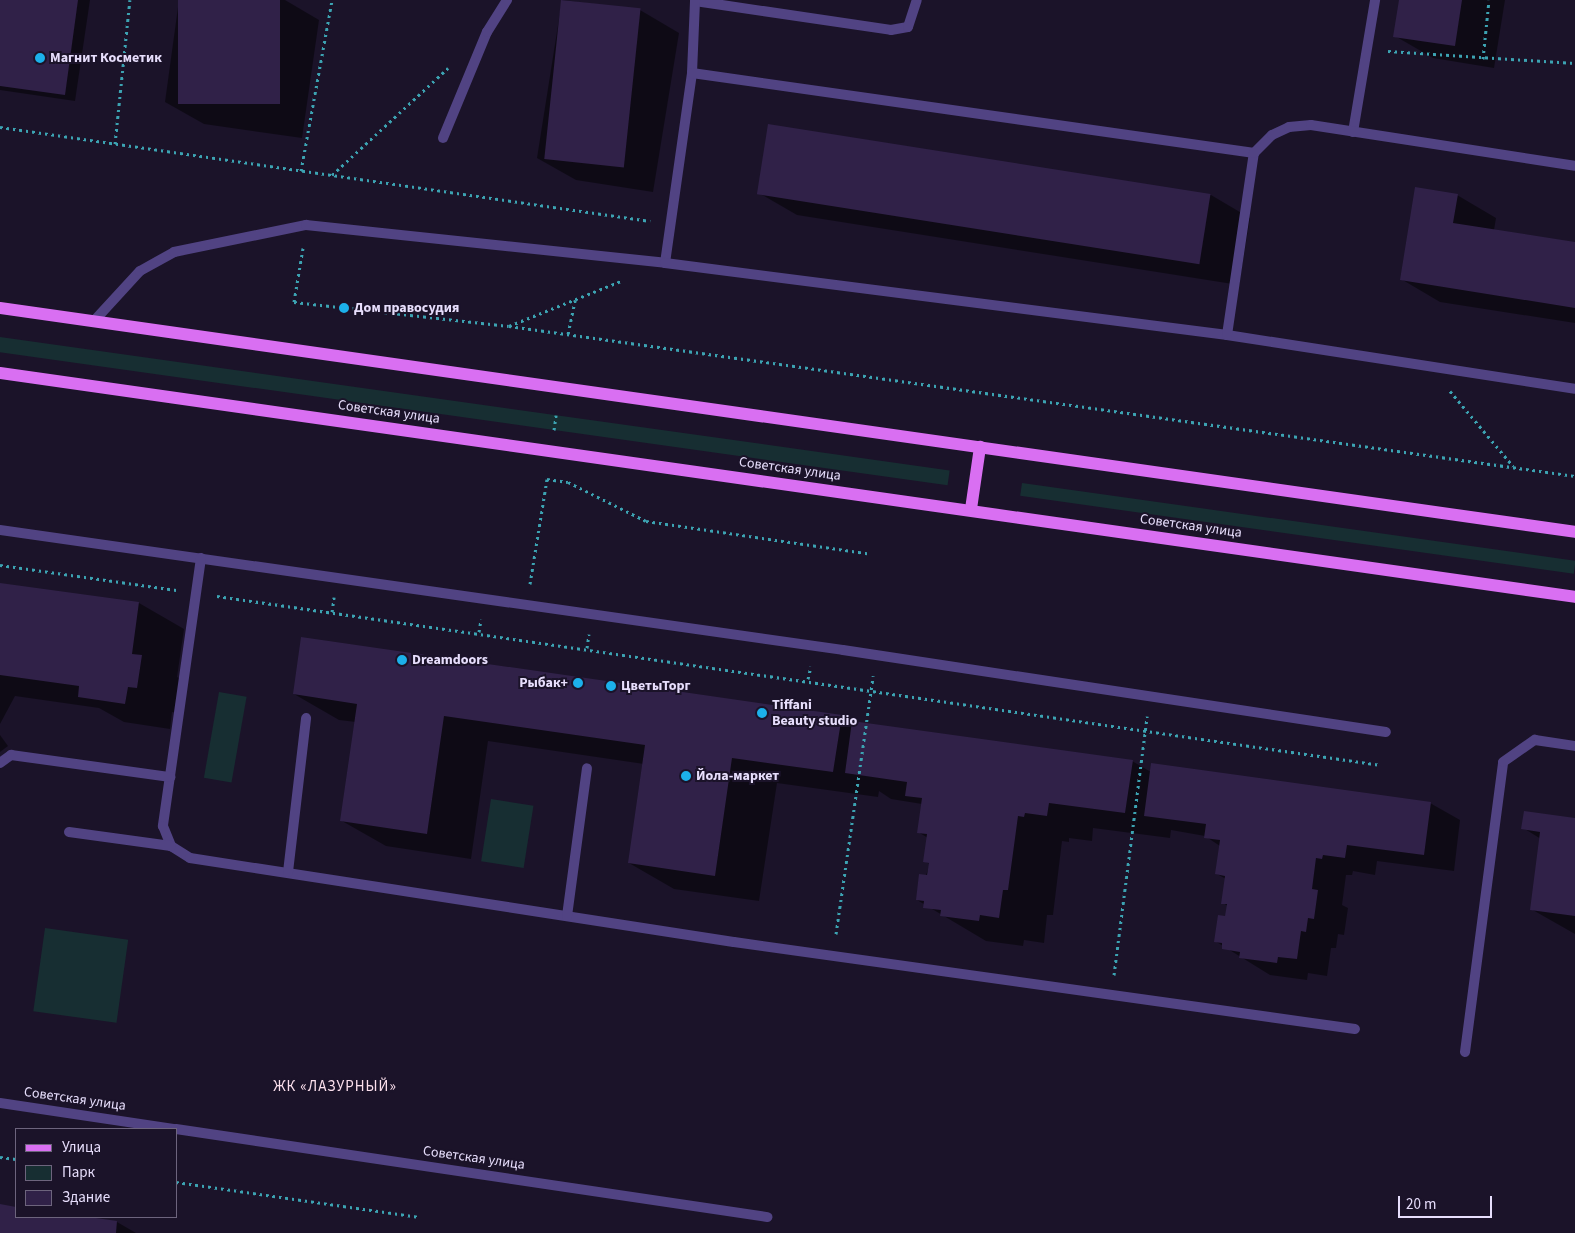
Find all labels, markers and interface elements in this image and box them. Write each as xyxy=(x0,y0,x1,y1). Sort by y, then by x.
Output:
place label: Магнит Косметик xyxy=(50,50,162,66)
marker: Магнит Косметик xyxy=(34,52,46,64)
place label: Дом правосудия xyxy=(354,300,459,316)
marker: Дом правосудия xyxy=(338,302,350,314)
street label: Советская улица xyxy=(337,397,441,427)
street label: Советская улица xyxy=(738,454,842,484)
street label: Советская улица xyxy=(1139,511,1243,541)
place label: Dreamdoors xyxy=(412,652,488,668)
marker: Dreamdoors xyxy=(396,654,408,666)
place label: Рыбак+ xyxy=(519,675,568,691)
marker: Рыбак+ xyxy=(572,677,584,689)
place label: ЦветыТорг xyxy=(621,678,691,694)
marker: ЦветыТорг xyxy=(605,680,617,692)
place label: Tiffani Beauty studio xyxy=(772,697,857,730)
marker: Tiffani Beauty studio xyxy=(756,707,768,719)
place label: Йола-маркет xyxy=(696,768,779,784)
marker: Йола-маркет xyxy=(680,770,692,782)
district label: ЖК «ЛАЗУРНЫЙ» xyxy=(272,1078,398,1096)
street label: Советская улица xyxy=(23,1084,127,1114)
legend xyxy=(15,1128,178,1218)
text: Улица xyxy=(62,1137,101,1158)
street label: Советская улица xyxy=(422,1143,526,1173)
text: Парк xyxy=(62,1162,95,1183)
scale bar xyxy=(1400,1186,1494,1218)
text: Здание xyxy=(62,1187,110,1208)
text: 20 m xyxy=(1406,1194,1436,1215)

